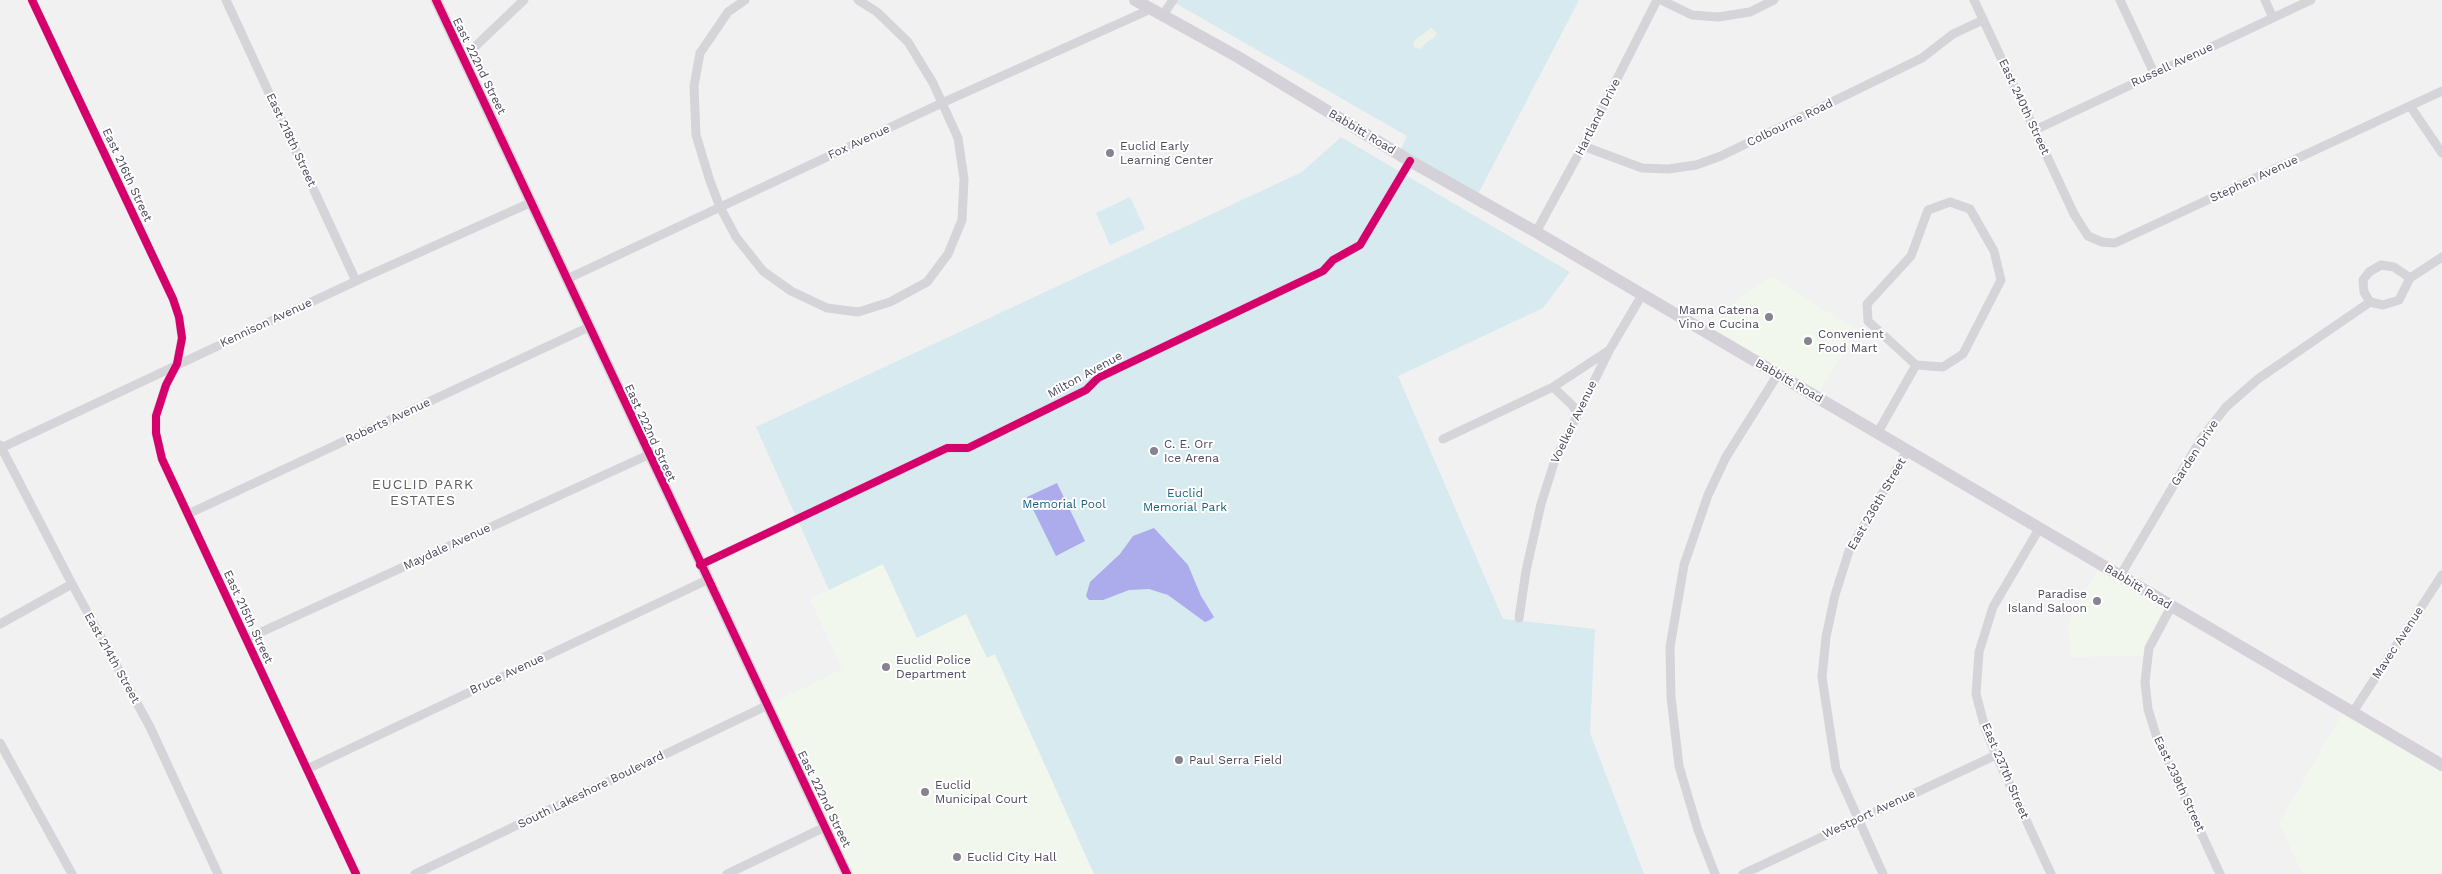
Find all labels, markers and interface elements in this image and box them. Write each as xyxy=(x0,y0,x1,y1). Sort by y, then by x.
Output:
street label: East 222nd Street xyxy=(449,15,509,117)
street label: Russell Avenue xyxy=(2129,40,2215,90)
street label: East 240th Street xyxy=(1996,57,2052,157)
street label: Hartland Drive xyxy=(1572,76,1624,158)
street label: East 218th Street xyxy=(263,91,319,189)
street label: Colbourne Road xyxy=(1745,96,1835,150)
street label: Babbitt Road xyxy=(1326,106,1398,158)
street label: Fox Avenue xyxy=(826,121,892,163)
street label: East 216th Street xyxy=(99,126,155,224)
place label: Euclid Early Learning Center xyxy=(1120,139,1213,167)
marker: Euclid Early Learning Center xyxy=(1104,147,1116,159)
street label: Stephen Avenue xyxy=(2208,152,2300,206)
street label: Kennison Avenue xyxy=(218,295,314,351)
place label: Mama Catena Vino e Cucina xyxy=(1679,303,1759,331)
marker: Mama Catena Vino e Cucina xyxy=(1763,311,1775,323)
place label: Convenient Food Mart xyxy=(1818,327,1884,355)
marker: Convenient Food Mart xyxy=(1802,335,1814,347)
street label: Milton Avenue xyxy=(1045,349,1125,401)
street label: Babbitt Road xyxy=(1753,356,1825,406)
street label: Voelker Avenue xyxy=(1548,378,1600,466)
street label: East 222nd Street xyxy=(621,382,679,484)
street label: Roberts Avenue xyxy=(343,395,433,447)
street label: Garden Drive xyxy=(2168,417,2222,489)
place label: C. E. Orr Ice Arena xyxy=(1164,437,1219,465)
marker: C. E. Orr Ice Arena xyxy=(1148,445,1160,457)
street label: East 236th Street xyxy=(1845,455,1909,553)
district label: EUCLID PARK ESTATES xyxy=(370,477,476,510)
park label: Euclid Memorial Park xyxy=(1143,486,1227,514)
park label: Memorial Pool xyxy=(1022,497,1106,511)
street label: Maydale Avenue xyxy=(401,521,493,573)
street label: Babbitt Road xyxy=(2102,561,2174,613)
street label: East 215th Street xyxy=(220,568,276,666)
place label: Paradise Island Saloon xyxy=(2008,587,2087,615)
marker: Paradise Island Saloon xyxy=(2091,595,2103,607)
street label: Mavec Avenue xyxy=(2369,604,2427,682)
street label: East 214th Street xyxy=(81,610,143,706)
street label: Bruce Avenue xyxy=(468,651,546,697)
place label: Euclid Police Department xyxy=(896,653,971,681)
marker: Euclid Police Department xyxy=(880,661,892,673)
street label: East 237th Street xyxy=(1978,721,2032,821)
street label: East 239th Street xyxy=(2151,734,2207,834)
street label: South Lakeshore Boulevard xyxy=(516,748,666,832)
street label: East 222nd Street xyxy=(794,748,854,850)
place label: Paul Serra Field xyxy=(1189,753,1282,767)
marker: Paul Serra Field xyxy=(1173,754,1185,766)
place label: Euclid Municipal Court xyxy=(935,778,1028,806)
marker: Euclid Municipal Court xyxy=(919,786,931,798)
street label: Westport Avenue xyxy=(1821,786,1917,842)
place label: Euclid City Hall xyxy=(967,850,1057,864)
marker: Euclid City Hall xyxy=(951,851,963,863)

